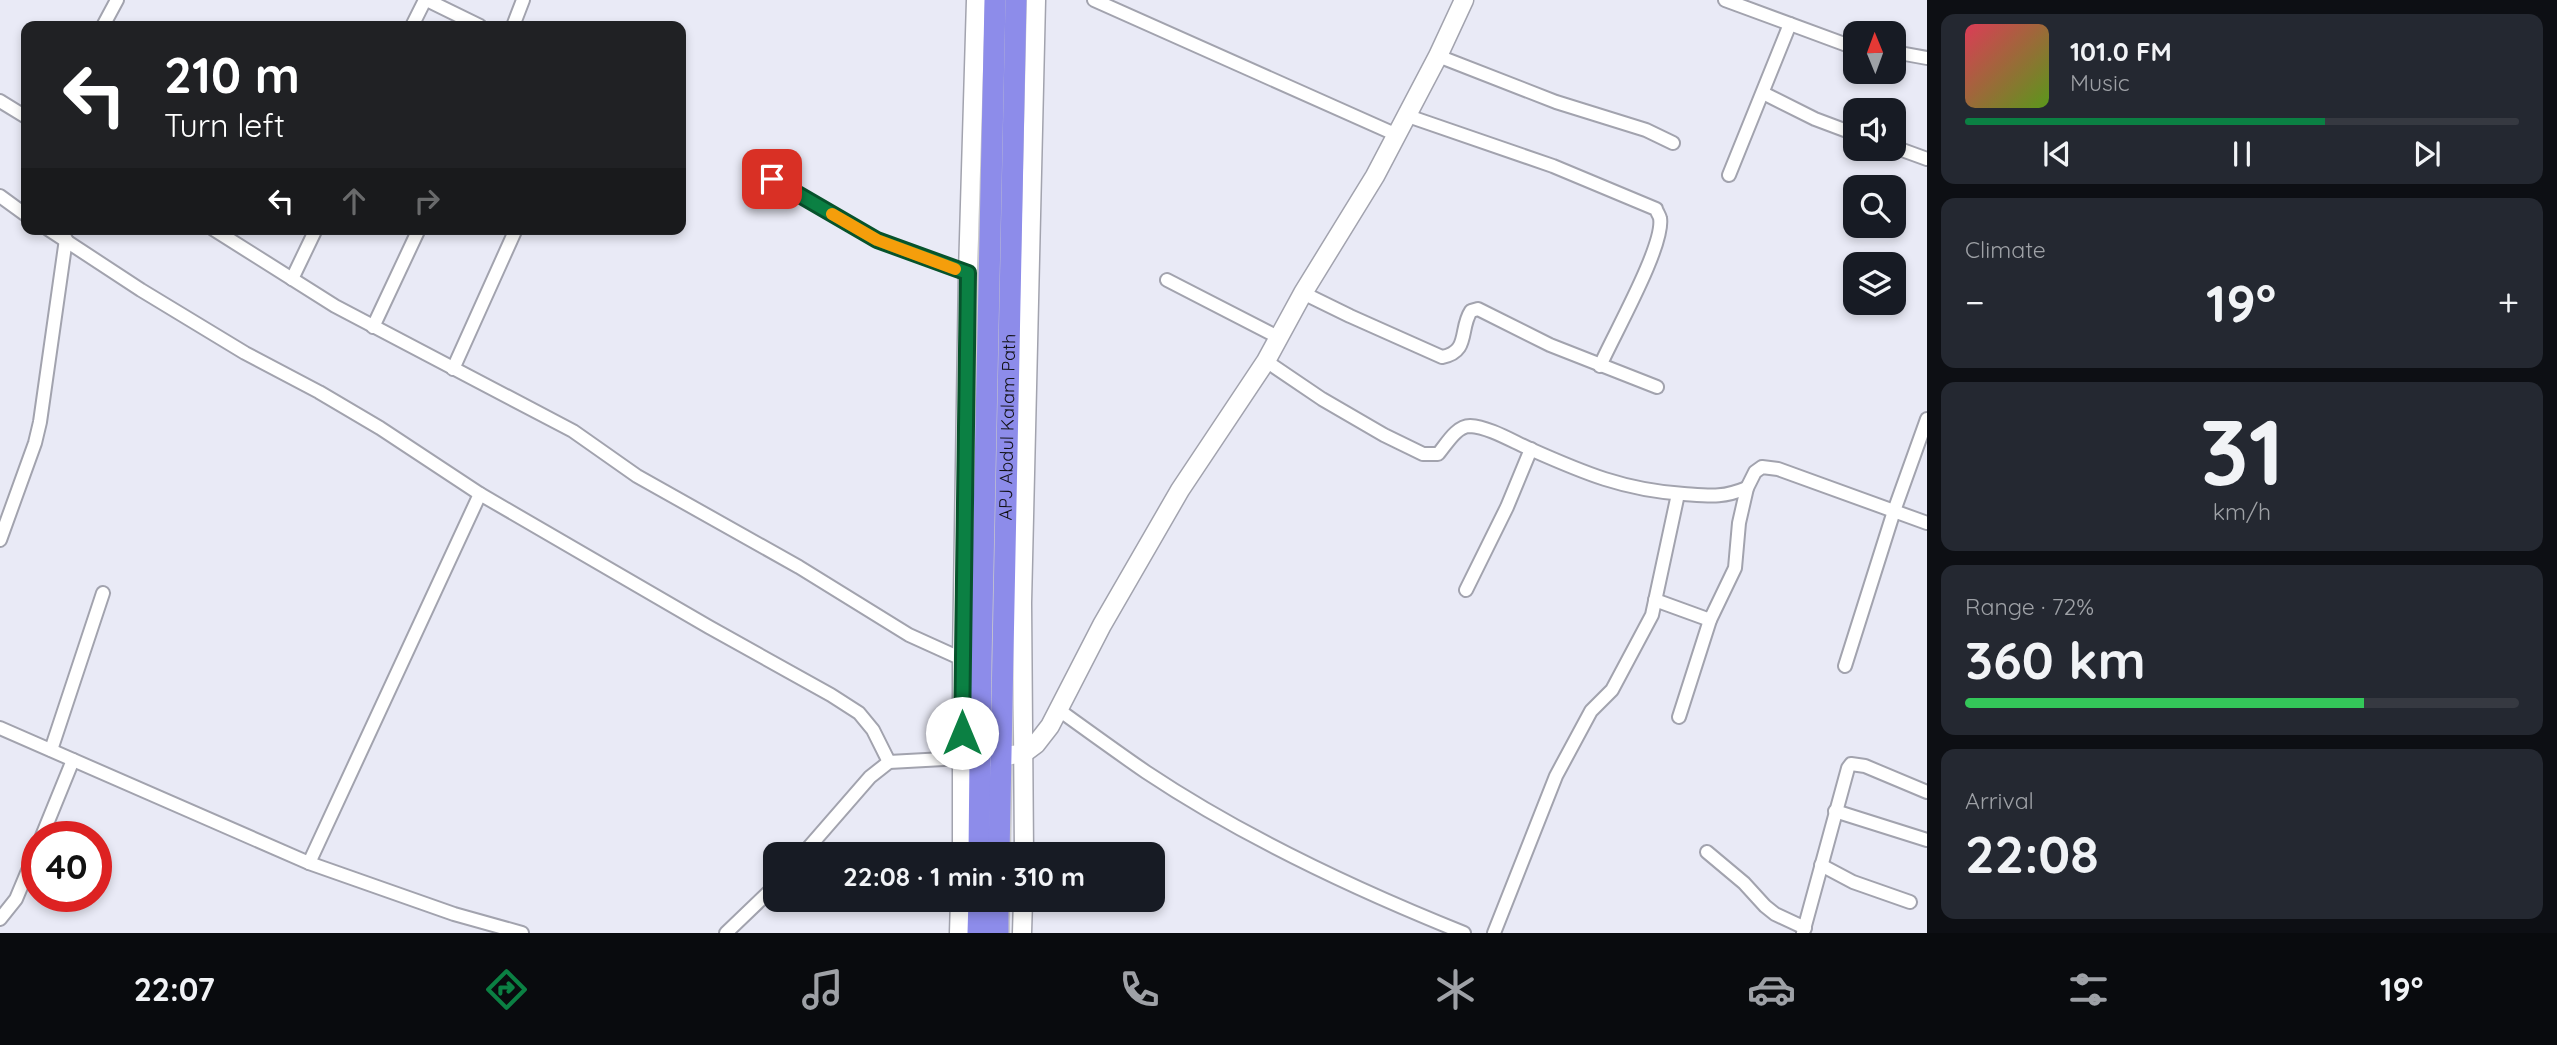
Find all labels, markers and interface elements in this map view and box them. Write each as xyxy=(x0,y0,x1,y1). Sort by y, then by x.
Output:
north arrow xyxy=(1843,21,1906,84)
map controls xyxy=(1843,21,1906,315)
text: 101.0 FM xyxy=(2070,35,2172,68)
text: 210 m xyxy=(164,44,300,105)
icon: left xyxy=(49,49,140,140)
text: Music xyxy=(2070,68,2130,97)
button: sound xyxy=(1843,98,1906,161)
text: Turn left xyxy=(164,105,285,145)
icon: previous xyxy=(2038,135,2076,173)
icon: pause xyxy=(2223,135,2261,173)
icon: next xyxy=(2408,135,2446,173)
pin xyxy=(742,149,802,209)
icon: arrive xyxy=(753,160,791,198)
button: search xyxy=(1843,175,1906,238)
icon: left xyxy=(262,182,300,220)
icon: ahead xyxy=(335,182,373,220)
icon: right xyxy=(408,182,446,220)
text: Climate xyxy=(1965,235,2046,264)
button: layers xyxy=(1843,252,1906,315)
text: 19° xyxy=(2206,270,2276,335)
text: − xyxy=(1965,278,1985,326)
text: + xyxy=(2498,278,2519,326)
street label: APJ Abdul Kalam Path xyxy=(994,333,1020,521)
text: 31 xyxy=(2200,394,2284,508)
text: km/h xyxy=(2213,497,2271,526)
text: Range · 72% xyxy=(1965,592,2094,621)
text: 360 km xyxy=(1965,627,2146,692)
position arrow xyxy=(925,696,999,770)
text: Arrival xyxy=(1965,786,2034,815)
speed limit sign: 40 xyxy=(21,821,112,912)
text: 22:08 xyxy=(1965,821,2099,886)
text: 22:08 · 1 min · 310 m xyxy=(843,860,1085,893)
icon: directions xyxy=(482,965,531,1014)
icon: music xyxy=(798,965,847,1014)
icon: phone xyxy=(1115,965,1164,1014)
icon: climate xyxy=(1431,965,1480,1014)
icon: car xyxy=(1747,965,1796,1014)
icon: filters xyxy=(2064,965,2113,1014)
text: 22:07 xyxy=(134,969,215,1009)
text: 19° xyxy=(2380,969,2423,1009)

